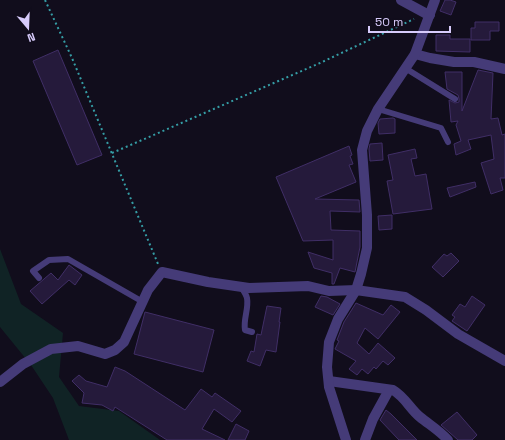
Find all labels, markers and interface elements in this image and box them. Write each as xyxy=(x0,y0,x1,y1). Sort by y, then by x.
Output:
north arrow xyxy=(8,8,48,48)
scale bar xyxy=(369,8,450,34)
text: 50 m xyxy=(375,14,403,30)
text: N xyxy=(25,30,37,45)

